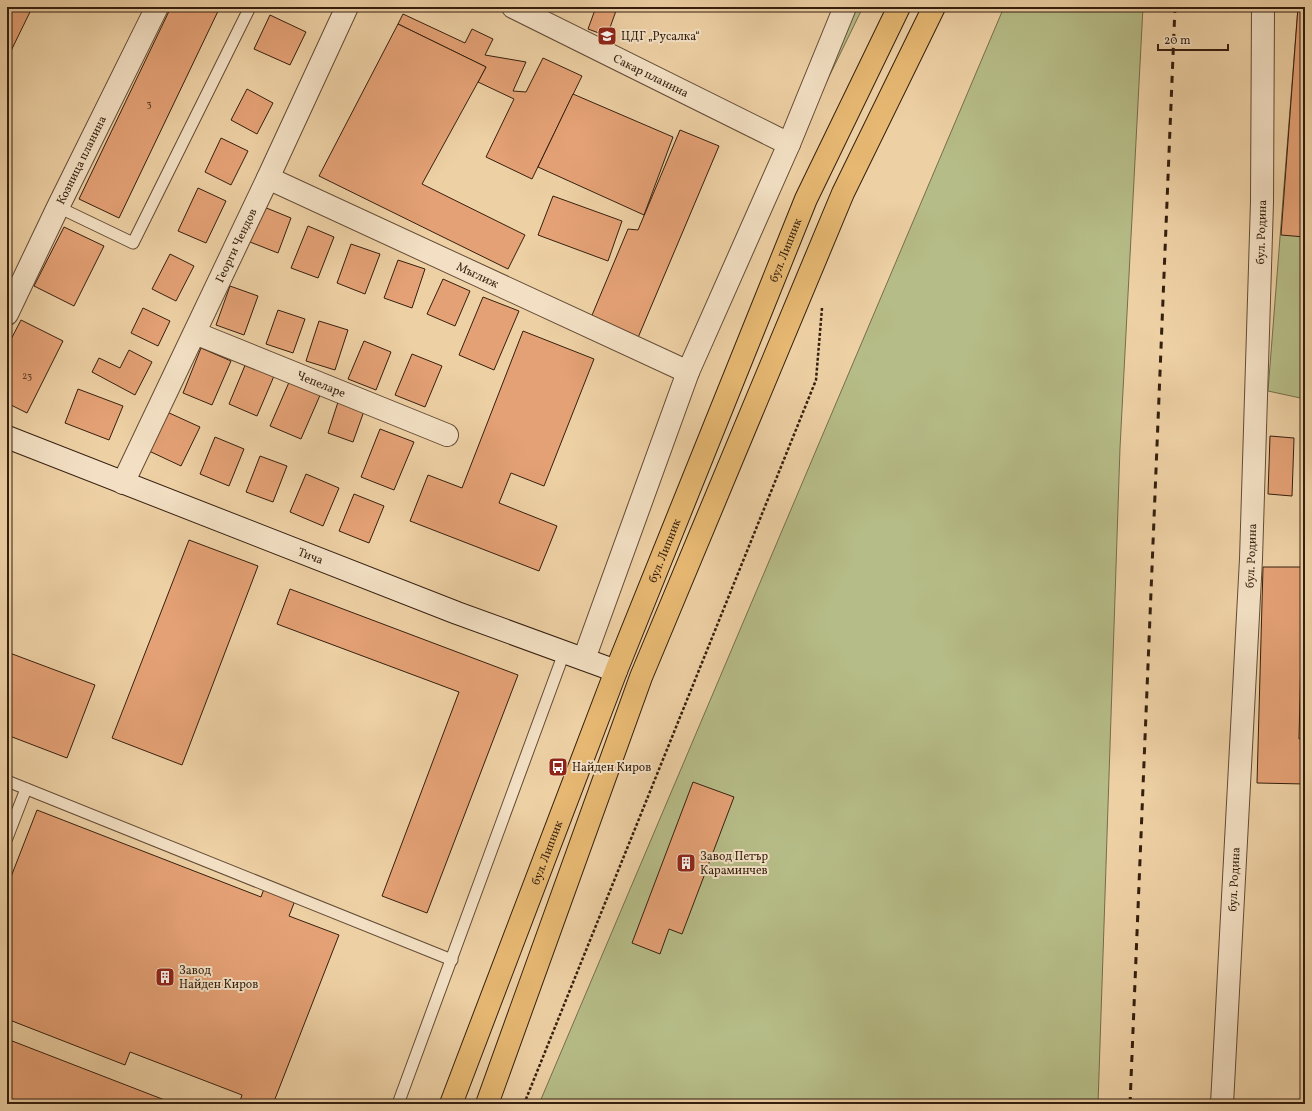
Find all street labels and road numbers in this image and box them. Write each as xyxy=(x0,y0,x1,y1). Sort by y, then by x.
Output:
street label: Сакар планина xyxy=(610,51,691,102)
street label: Козница планина xyxy=(53,113,111,208)
street label: бул. Родина xyxy=(1253,199,1271,265)
street label: Георги Чендов xyxy=(212,206,261,286)
street label: бул. Липник xyxy=(766,216,807,285)
street label: Мъглиж xyxy=(453,259,502,293)
street label: Чепеларе xyxy=(294,368,348,402)
street label: бул. Липник xyxy=(645,516,686,585)
street label: бул. Родина xyxy=(1242,523,1261,589)
street label: Тича xyxy=(295,544,325,569)
street label: бул. Липник xyxy=(528,818,567,887)
street label: бул. Родина xyxy=(1225,847,1245,912)

